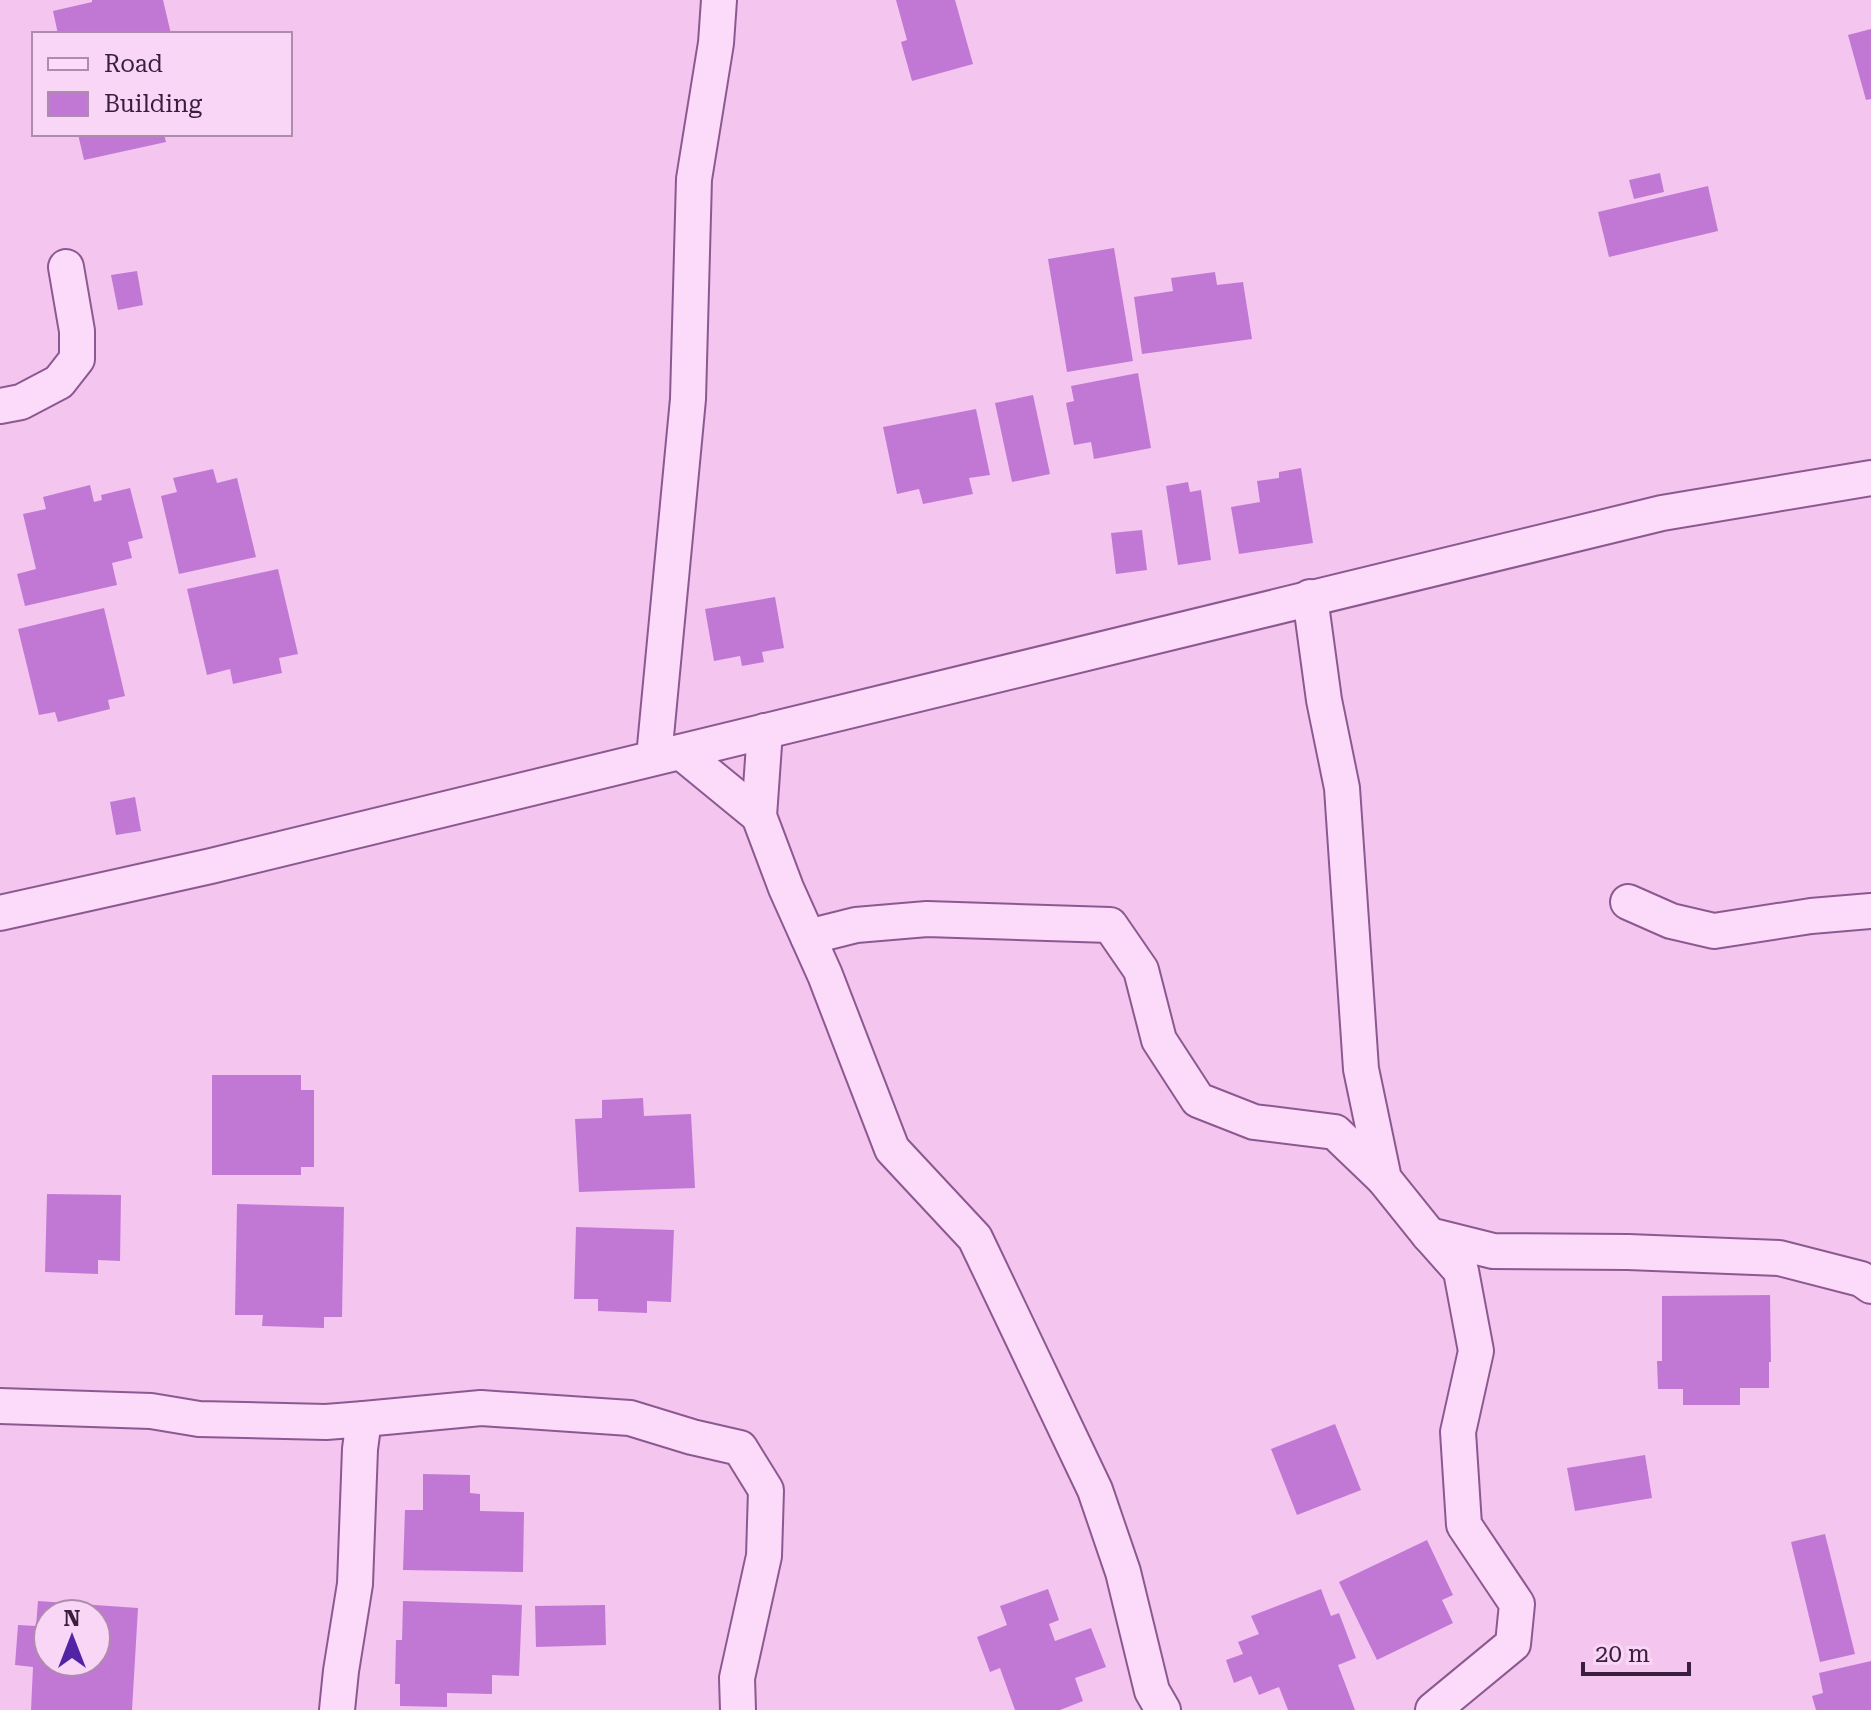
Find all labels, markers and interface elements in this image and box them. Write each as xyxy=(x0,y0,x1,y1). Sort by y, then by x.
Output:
legend xyxy=(32,32,292,136)
text: Road xyxy=(104,50,163,78)
text: Building xyxy=(104,90,202,118)
north arrow xyxy=(32,1598,112,1678)
text: N xyxy=(64,1606,81,1631)
scale bar xyxy=(1583,1626,1689,1676)
text: 20 m xyxy=(1595,1640,1650,1668)

